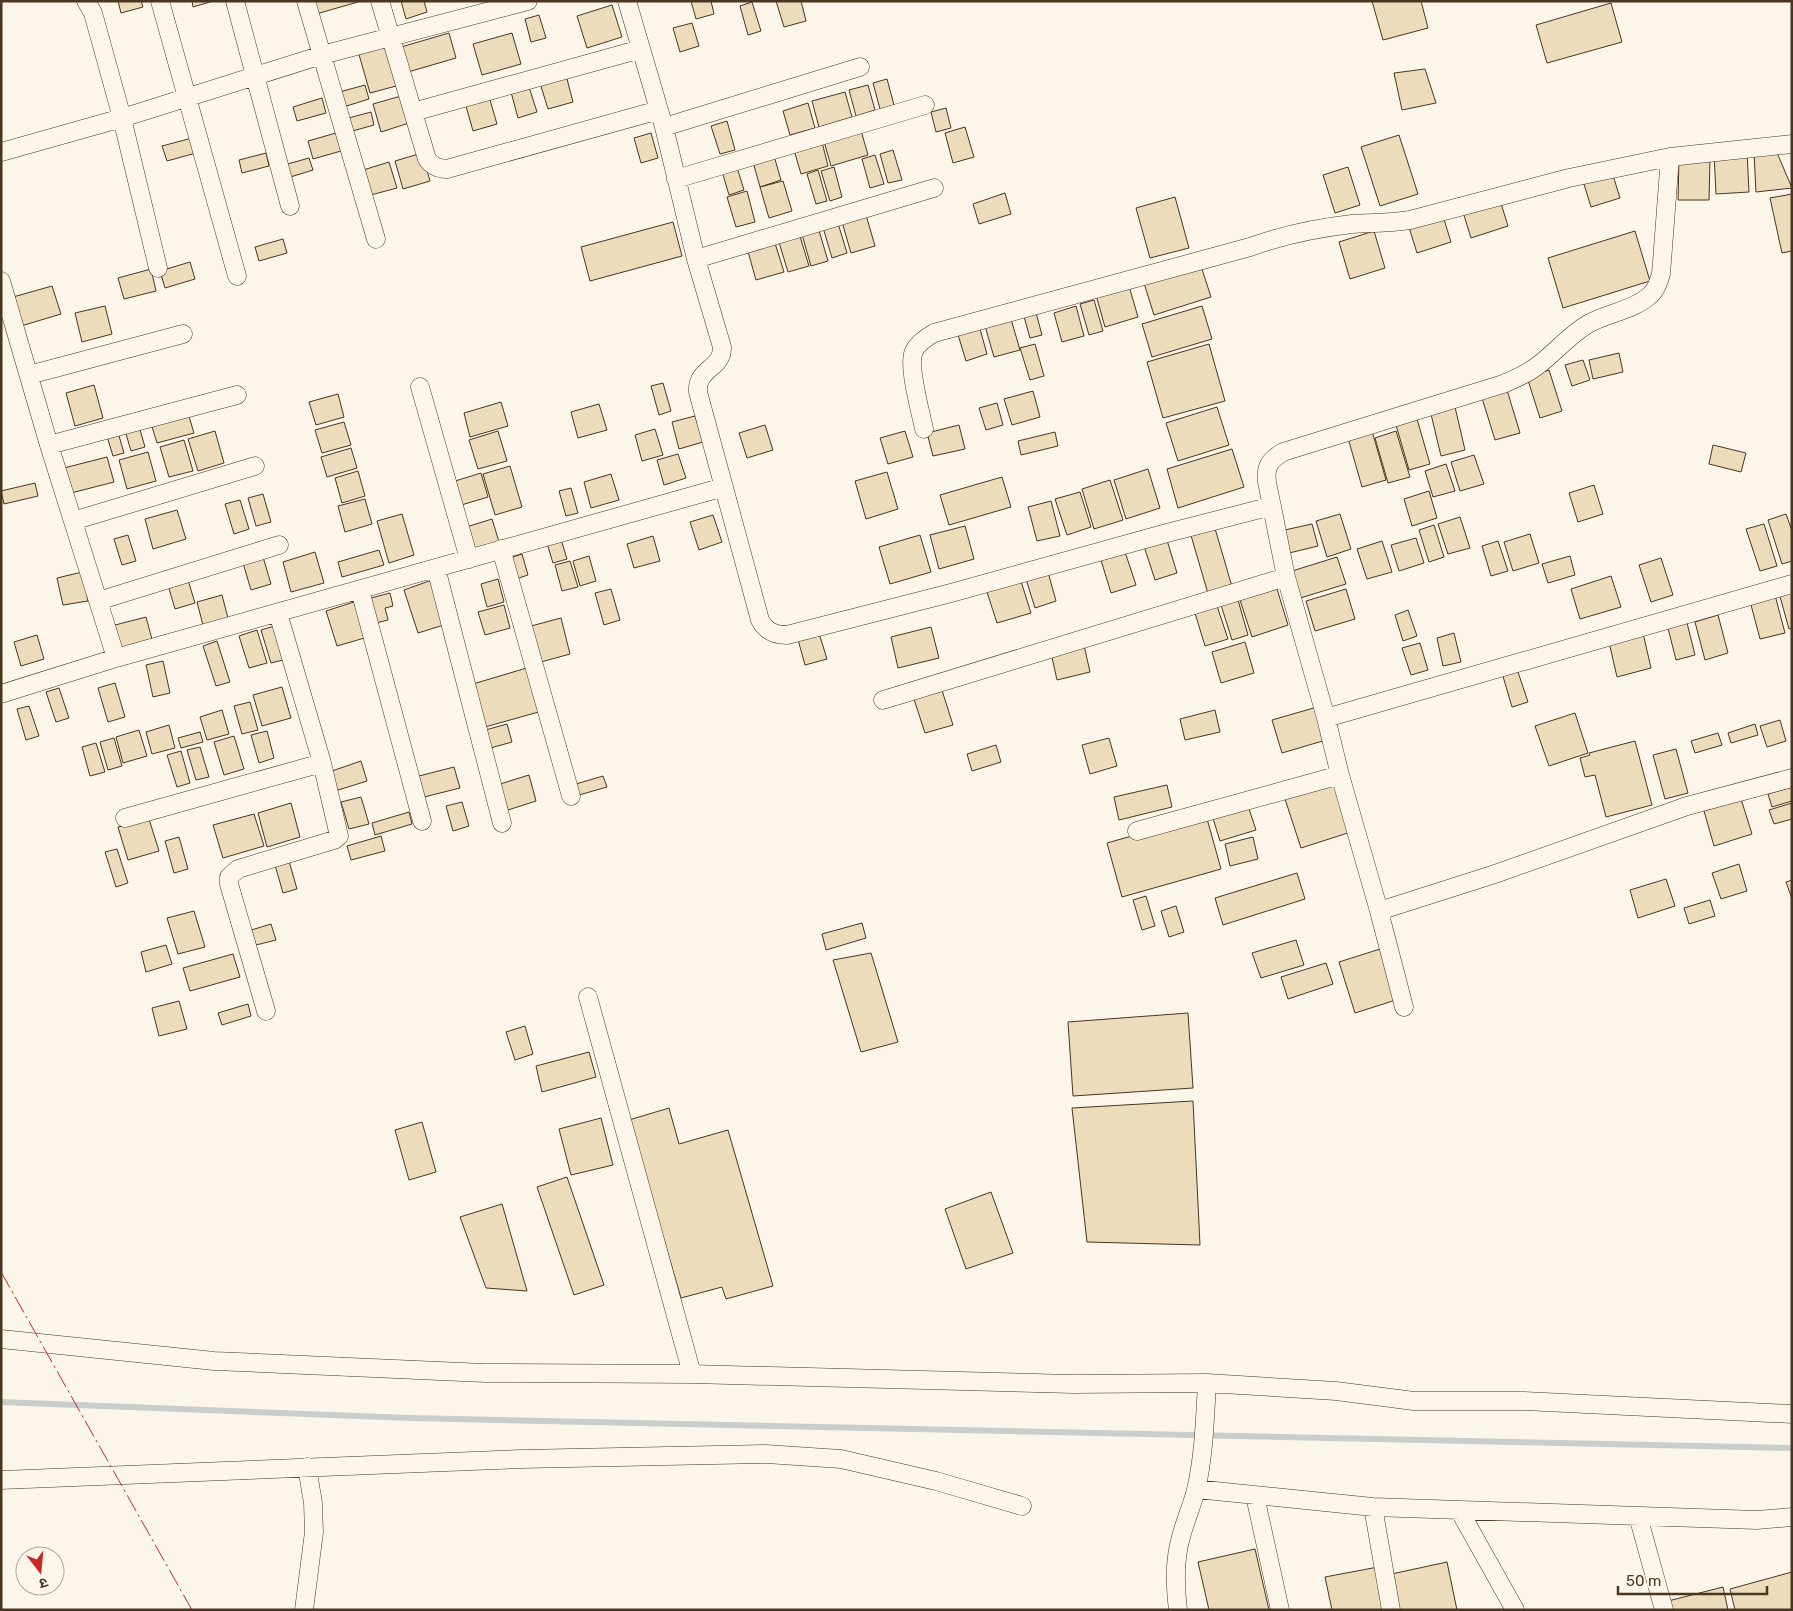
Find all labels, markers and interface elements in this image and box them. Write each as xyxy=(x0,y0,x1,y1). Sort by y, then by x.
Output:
north arrow xyxy=(15,1546,65,1596)
scale bar xyxy=(1618,1564,1767,1596)
text: 50 m xyxy=(1626,1572,1661,1590)
text: उ xyxy=(36,1574,50,1593)

